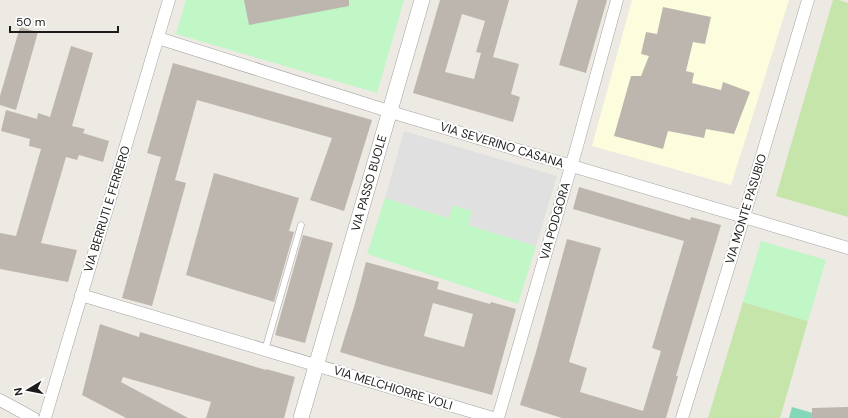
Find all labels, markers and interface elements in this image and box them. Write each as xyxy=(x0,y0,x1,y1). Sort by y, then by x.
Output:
scale bar xyxy=(10,8,118,34)
text: 50 m xyxy=(16,14,45,30)
street label: VIA SEVERINO CASANA xyxy=(438,119,566,171)
street label: VIA PASSO BUOLE xyxy=(348,133,390,233)
street label: VIA BERRUTI E FERRERO xyxy=(80,144,134,274)
street label: VIA MONTE PASUBIO xyxy=(722,152,770,266)
street label: VIA PODGORA xyxy=(536,180,574,262)
street label: VIA MELCHIORRE VOLI xyxy=(332,362,454,414)
north arrow xyxy=(8,370,48,410)
text: N xyxy=(11,387,26,397)

